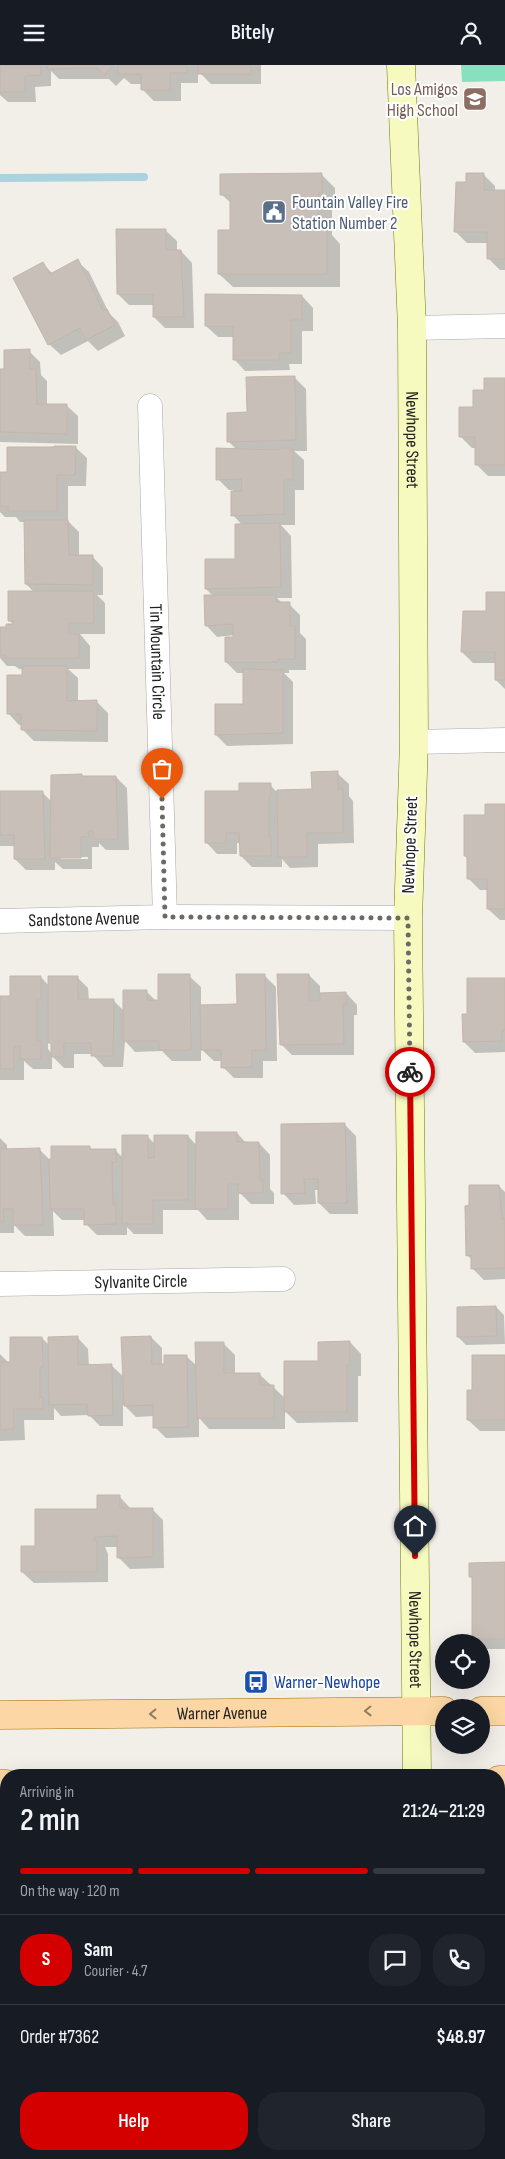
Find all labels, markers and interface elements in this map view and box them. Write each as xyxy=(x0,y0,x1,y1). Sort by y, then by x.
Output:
icon: menu xyxy=(20,19,48,47)
text: Bitely xyxy=(231,19,274,46)
icon: person xyxy=(457,19,485,47)
place label: Los Amigos High School xyxy=(387,79,458,121)
school or university icon: Los Amigos High School xyxy=(462,86,488,112)
place label: Fountain Valley Fire Station Number 2 xyxy=(292,192,408,234)
public building icon: Fountain Valley Fire Station Number 2 xyxy=(261,199,287,225)
street label: Newhope Street xyxy=(402,391,423,489)
street label: Tin Mountain Circle xyxy=(145,604,170,720)
pin xyxy=(141,748,183,799)
icon: bag xyxy=(148,755,176,783)
street label: Newhope Street xyxy=(398,796,422,894)
street label: Sandstone Avenue xyxy=(28,907,140,931)
courier xyxy=(385,1047,435,1097)
icon: bike xyxy=(396,1058,424,1086)
street label: Sylvanite Circle xyxy=(94,1270,188,1293)
pin xyxy=(394,1505,436,1556)
icon: home xyxy=(401,1512,429,1540)
street label: Newhope Street xyxy=(405,1591,427,1689)
map controls xyxy=(435,1634,490,1754)
button: locate xyxy=(435,1634,490,1689)
bus stop icon: Warner-Newhope xyxy=(243,1669,269,1695)
place label: Warner-Newhope xyxy=(274,1672,380,1693)
button: layers xyxy=(435,1699,490,1754)
street label: Warner Avenue xyxy=(177,1702,267,1724)
one-way arrow xyxy=(363,1706,371,1716)
one-way arrow xyxy=(148,1708,156,1719)
text: Arriving in xyxy=(20,1783,74,1802)
text: 21:24–21:29 xyxy=(402,1800,485,1823)
text: 2 min xyxy=(20,1801,80,1840)
text: On the way · 120 m xyxy=(20,1882,119,1901)
button: chat xyxy=(369,1934,421,1986)
button: phone xyxy=(433,1934,485,1986)
text: Sam xyxy=(84,1939,113,1962)
text: S xyxy=(42,1948,50,1971)
text: Courier · 4.7 xyxy=(84,1962,147,1981)
text: Order #7362 xyxy=(20,2026,99,2049)
text: $48.97 xyxy=(436,2026,485,2049)
button: Help xyxy=(20,2092,248,2150)
button: Share xyxy=(258,2092,485,2150)

